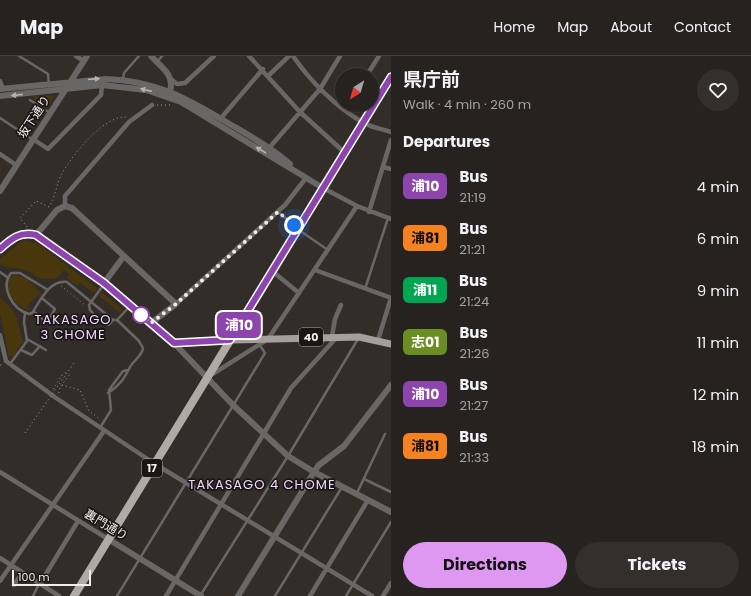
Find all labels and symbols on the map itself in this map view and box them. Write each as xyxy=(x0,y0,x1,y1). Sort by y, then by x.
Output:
north arrow xyxy=(335,68,379,112)
one-way arrow xyxy=(88,76,101,83)
one-way arrow xyxy=(140,87,152,93)
one-way arrow xyxy=(11,91,23,98)
street label: 坂下通り xyxy=(13,92,54,141)
one-way arrow xyxy=(255,146,267,153)
your location xyxy=(284,215,304,235)
unlabelled marker xyxy=(132,306,150,324)
district label: TAKASAGO 3 CHOME xyxy=(34,310,112,344)
line badge: 浦10 xyxy=(216,312,262,338)
road number: 40 xyxy=(299,328,323,346)
road number: 17 xyxy=(142,459,162,477)
district label: TAKASAGO 4 CHOME xyxy=(188,475,336,494)
street label: 裏門通り xyxy=(81,505,131,544)
scale bar xyxy=(12,568,91,587)

